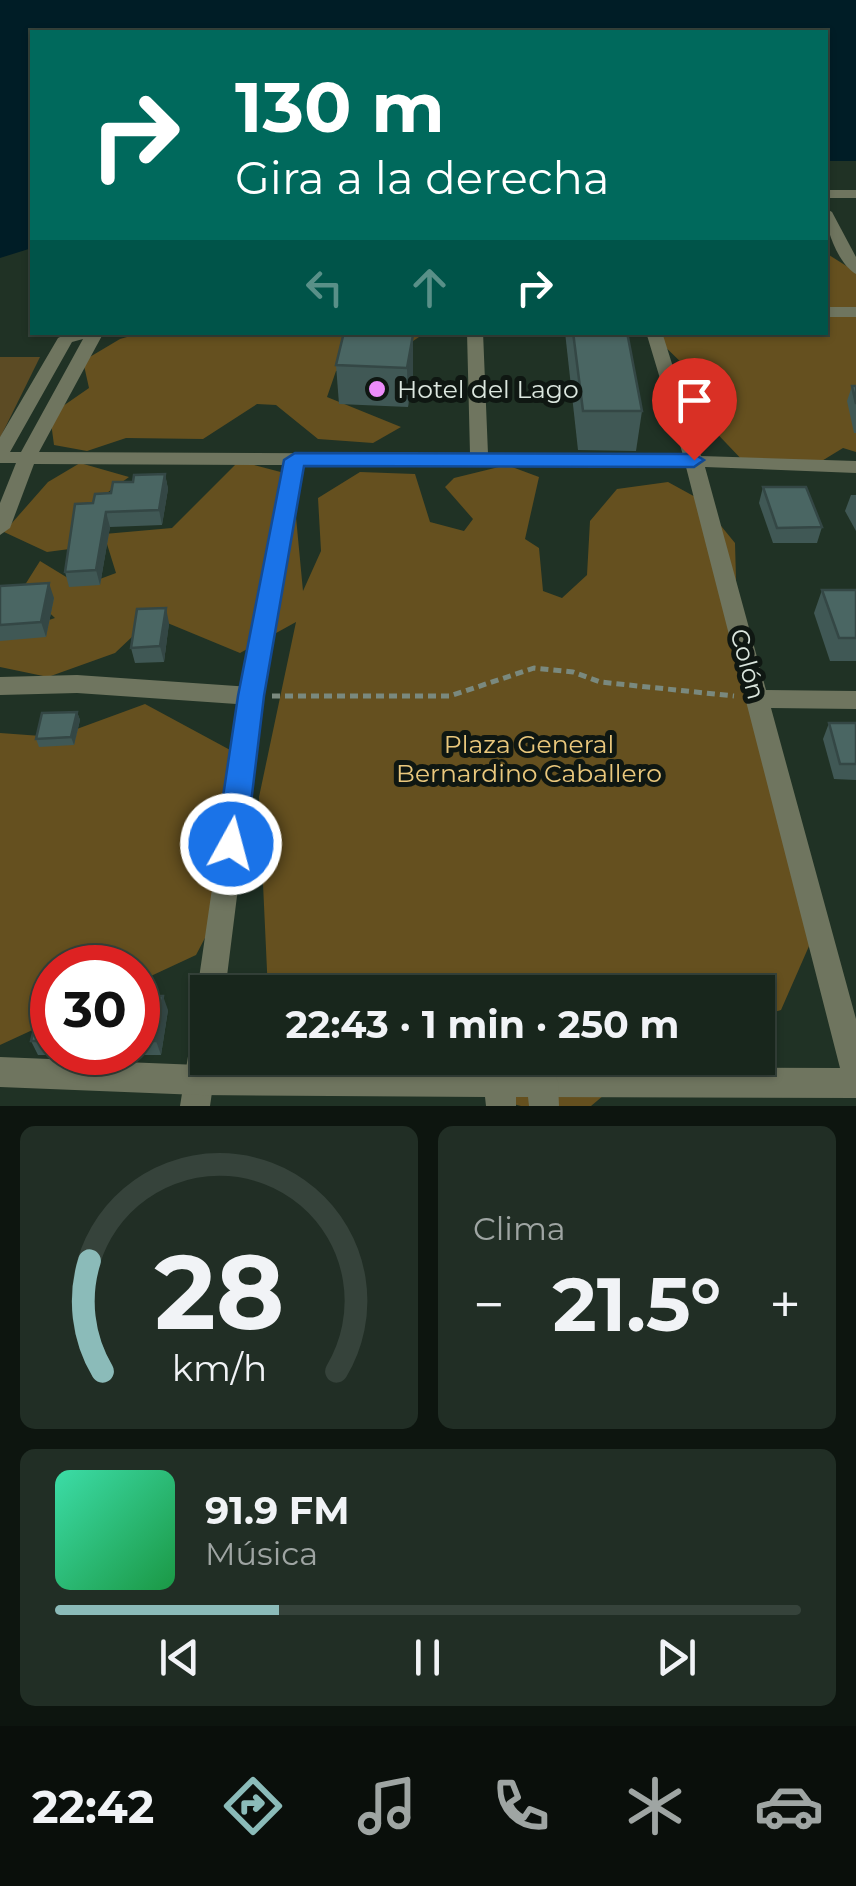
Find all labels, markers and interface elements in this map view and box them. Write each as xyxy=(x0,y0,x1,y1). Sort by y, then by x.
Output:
text: 130 m xyxy=(235,64,445,150)
icon: right xyxy=(70,70,200,200)
text: Gira a la derecha xyxy=(235,150,610,205)
icon: left xyxy=(297,260,352,315)
icon: ahead xyxy=(402,260,457,315)
icon: right xyxy=(507,260,562,315)
pin xyxy=(652,358,737,461)
icon: arrive xyxy=(667,373,722,428)
place label: Hotel del Lago xyxy=(397,374,579,404)
marker: Hotel del Lago xyxy=(366,378,388,400)
street label: Colón xyxy=(724,625,772,703)
park label: Plaza General Bernardino Caballero xyxy=(396,729,662,788)
position arrow xyxy=(179,792,283,896)
speed limit sign: 30 xyxy=(30,945,160,1075)
text: 22:43 · 1 min · 250 m xyxy=(286,1001,679,1048)
text: Clima xyxy=(473,1209,566,1248)
text: 28 xyxy=(154,1228,284,1355)
text: 21.5° xyxy=(553,1258,721,1350)
text: − xyxy=(473,1271,505,1338)
text: + xyxy=(769,1271,801,1338)
text: km/h xyxy=(171,1346,267,1390)
text: 91.9 FM xyxy=(205,1487,349,1534)
text: Música xyxy=(205,1534,318,1573)
icon: previous xyxy=(152,1630,207,1685)
icon: pause xyxy=(400,1630,455,1685)
icon: next xyxy=(649,1630,704,1685)
icon: directions xyxy=(218,1771,288,1841)
icon: music xyxy=(352,1771,422,1841)
icon: phone xyxy=(486,1771,556,1841)
icon: climate xyxy=(620,1771,690,1841)
icon: car xyxy=(754,1771,824,1841)
text: 22:42 xyxy=(32,1779,154,1834)

